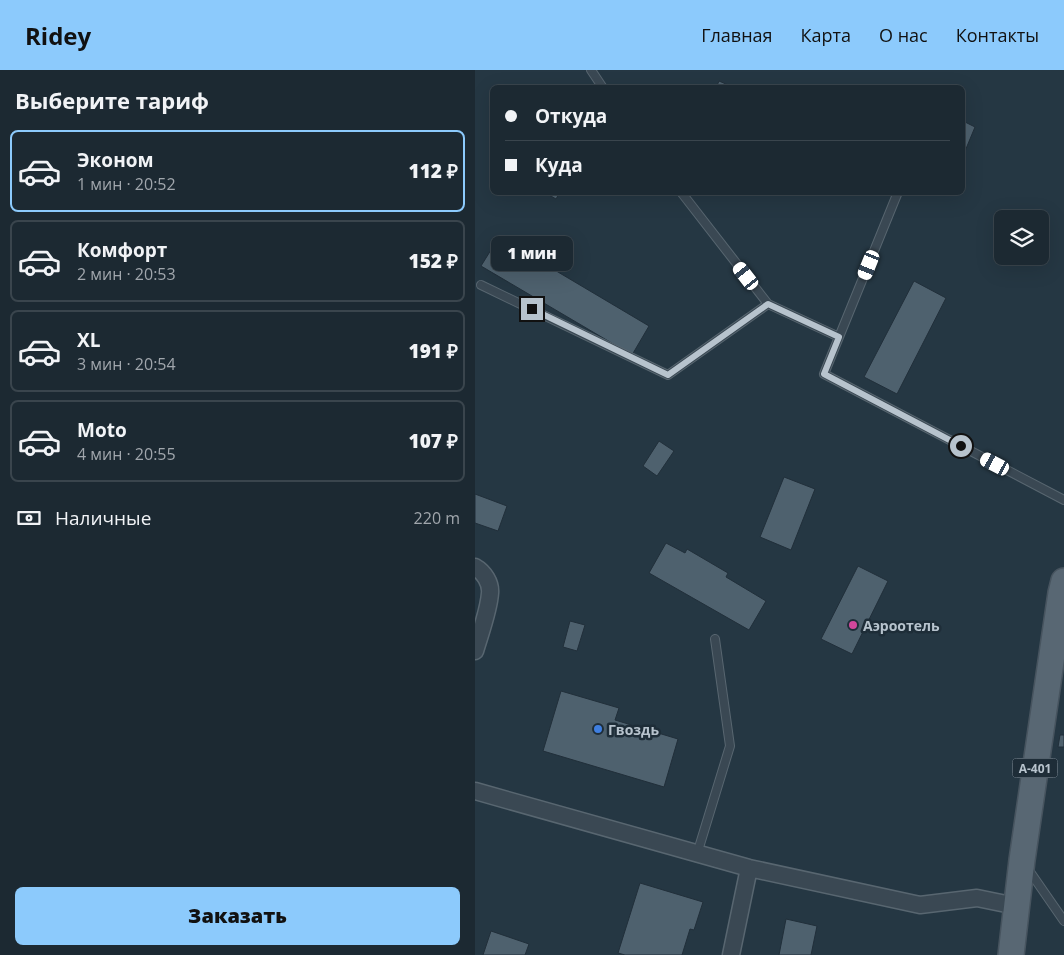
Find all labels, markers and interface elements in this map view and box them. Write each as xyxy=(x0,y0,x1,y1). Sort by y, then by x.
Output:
text: Ridey xyxy=(25,19,91,52)
text: Главная xyxy=(701,23,773,47)
text: Карта xyxy=(801,23,851,47)
text: О нас xyxy=(879,23,928,47)
text: Контакты xyxy=(956,23,1039,47)
text: Выберите тариф xyxy=(15,85,209,115)
text: Откуда xyxy=(535,103,607,129)
text: Эконом xyxy=(77,147,154,173)
icon: car xyxy=(17,149,62,194)
text: Куда xyxy=(535,152,583,178)
text: 112 ₽ xyxy=(409,158,458,184)
text: 1 мин · 20:52 xyxy=(77,173,176,195)
map controls xyxy=(994,210,1049,265)
button: layers xyxy=(994,210,1049,265)
callout: 1 мин xyxy=(491,236,573,272)
text: Комфорт xyxy=(77,237,167,263)
icon: car xyxy=(17,239,62,284)
text: 1 мин xyxy=(507,242,557,264)
text: 152 ₽ xyxy=(409,248,458,274)
car xyxy=(856,248,881,282)
car xyxy=(730,260,761,292)
text: 2 мин · 20:53 xyxy=(77,263,176,285)
route end xyxy=(521,298,543,320)
text: XL xyxy=(77,327,100,353)
icon: car xyxy=(17,329,62,374)
text: 191 ₽ xyxy=(409,338,458,364)
text: 3 мин · 20:54 xyxy=(77,353,176,375)
text: Moto xyxy=(77,417,127,443)
icon: car xyxy=(17,419,62,464)
text: 107 ₽ xyxy=(409,428,458,454)
route start xyxy=(950,435,972,457)
text: 4 мин · 20:55 xyxy=(77,443,176,465)
car xyxy=(978,450,1011,478)
icon: cash xyxy=(15,504,43,532)
text: Наличные xyxy=(55,505,151,531)
text: 220 m xyxy=(414,507,460,529)
place label: Аэроотель xyxy=(863,616,940,635)
marker: Аэроотель xyxy=(847,619,859,631)
place label: Гвоздь xyxy=(608,720,659,739)
marker: Гвоздь xyxy=(592,723,604,735)
road number: А-401 xyxy=(1013,758,1057,778)
button: Заказать xyxy=(15,887,460,945)

